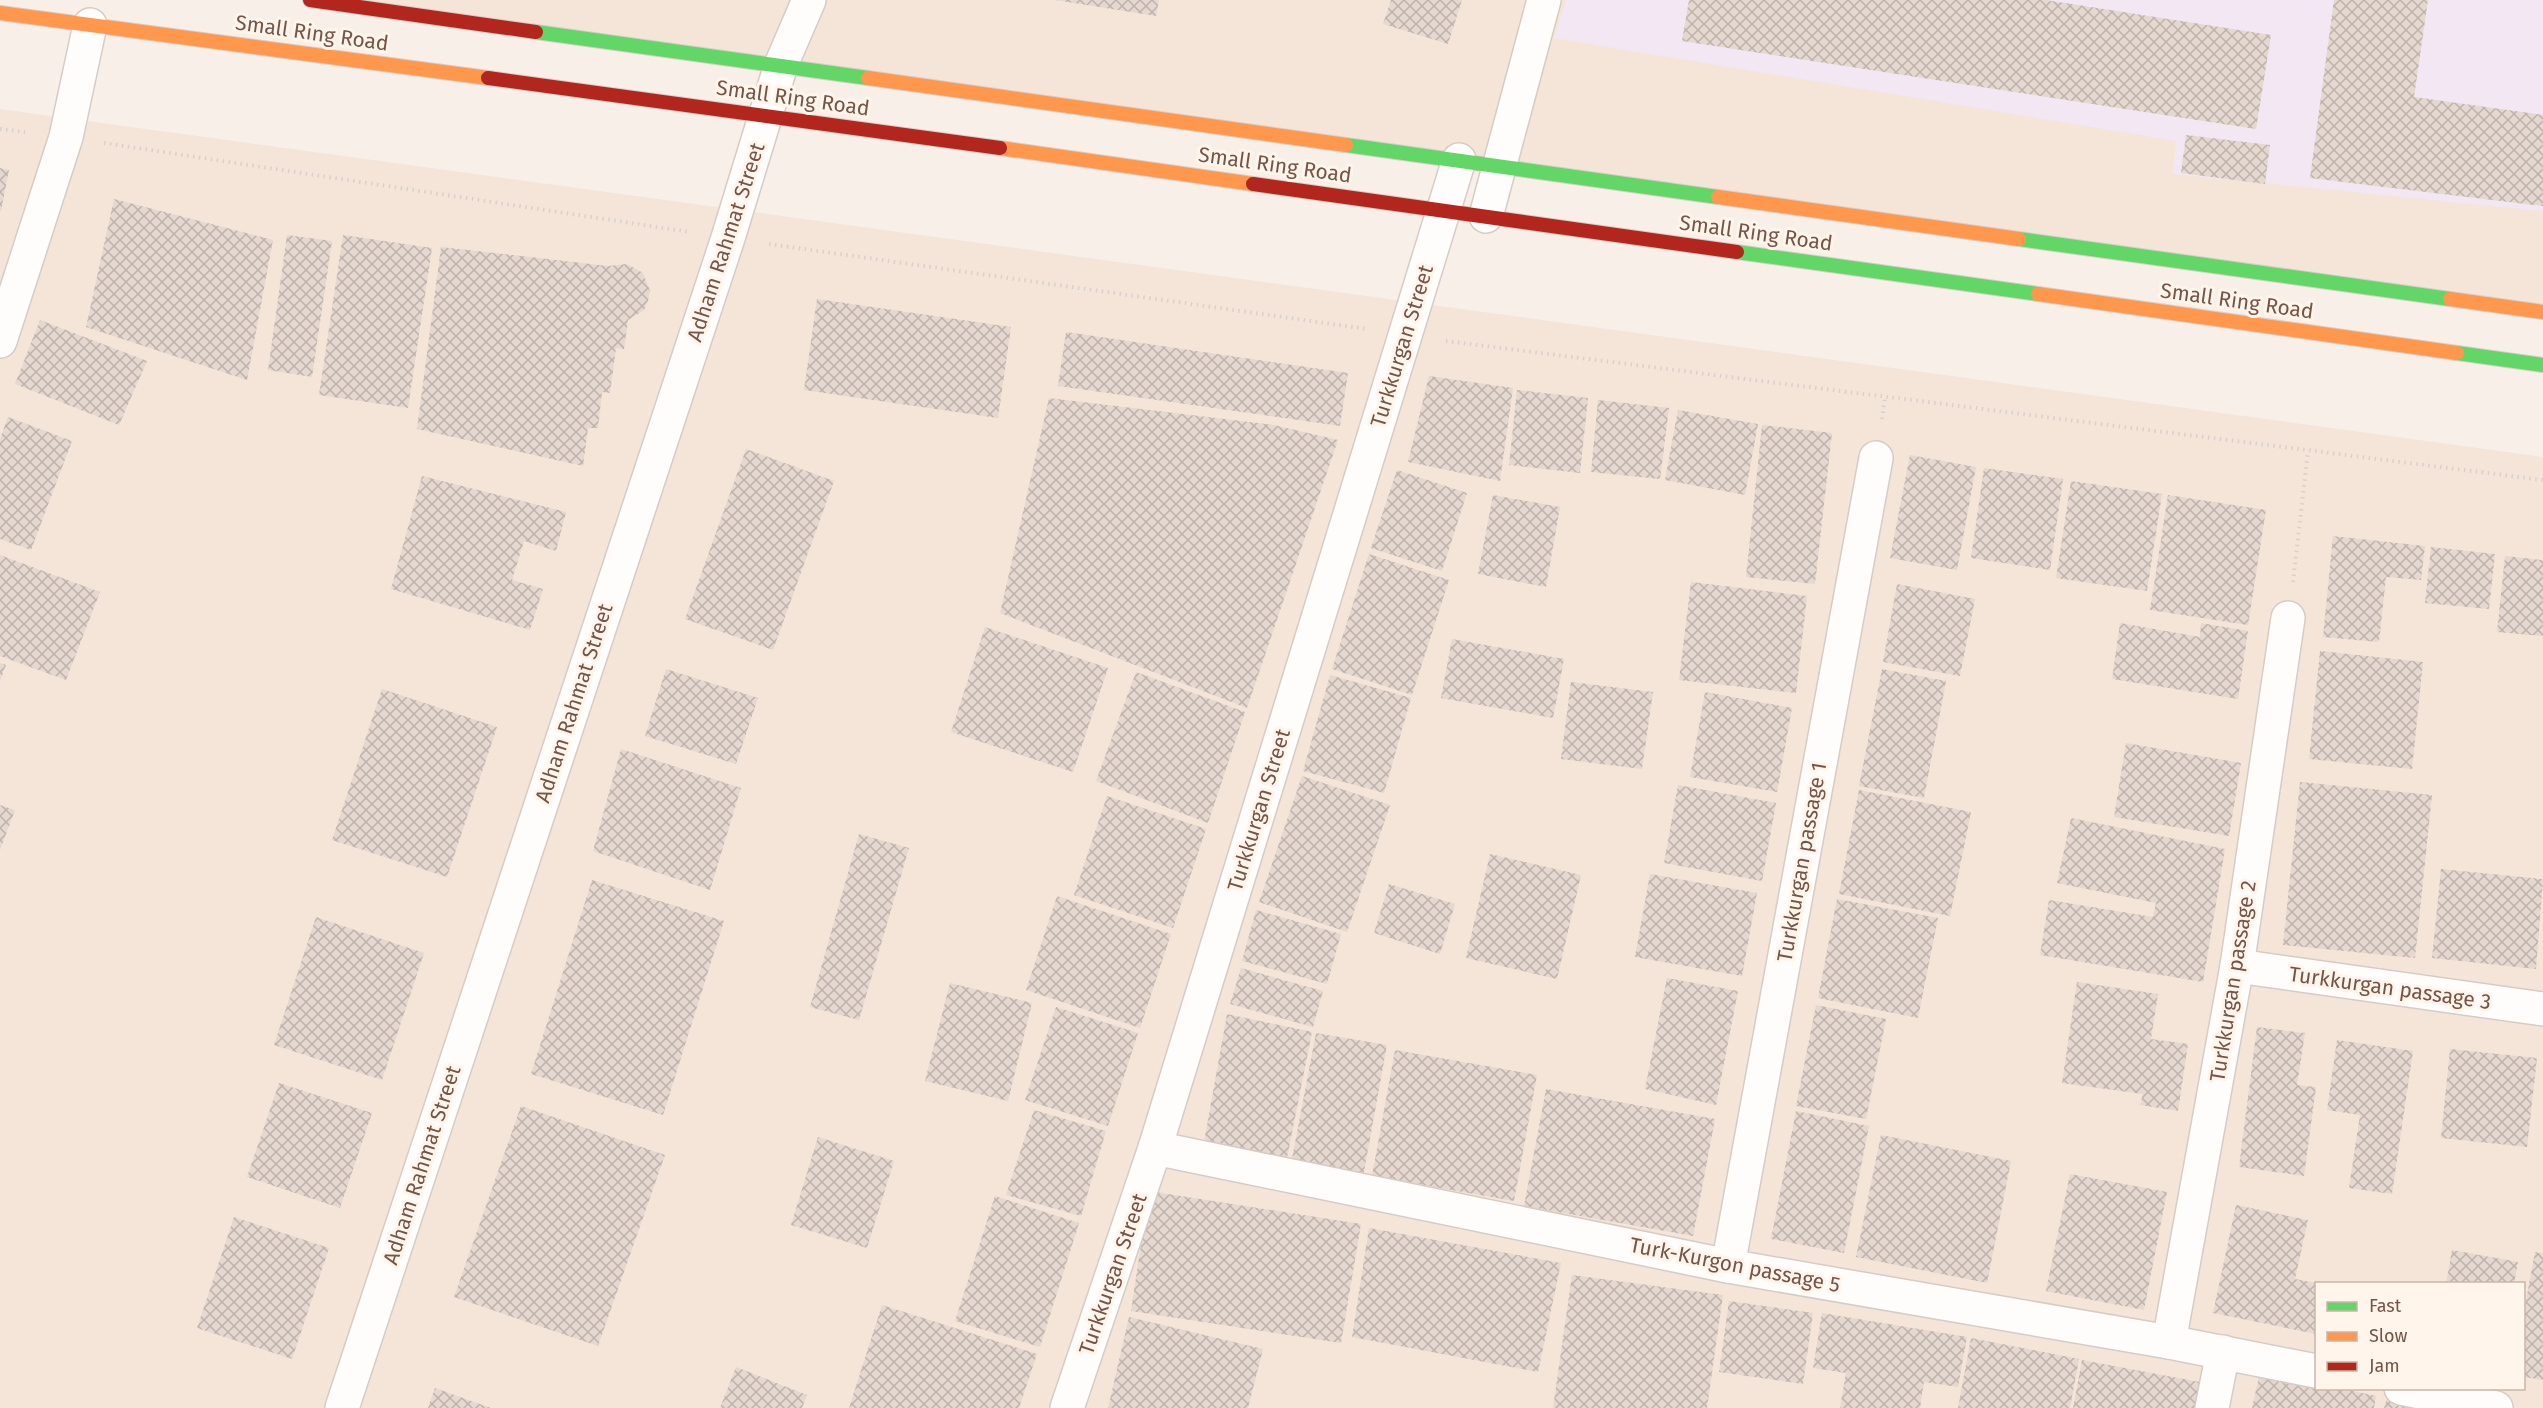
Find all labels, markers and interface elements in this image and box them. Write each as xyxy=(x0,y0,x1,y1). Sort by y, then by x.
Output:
street label: Small Ring Road xyxy=(234,9,390,57)
street label: Small Ring Road xyxy=(715,74,871,122)
street label: Adham Rahmat Street xyxy=(682,139,771,345)
street label: Small Ring Road xyxy=(1197,141,1353,189)
street label: Small Ring Road xyxy=(1678,209,1834,257)
street label: Turkkurgan Street xyxy=(1365,261,1439,430)
street label: Small Ring Road xyxy=(2159,277,2315,325)
street label: Adham Rahmat Street xyxy=(530,600,619,806)
street label: Turkkurgan Street xyxy=(1222,725,1296,894)
street label: Turkkurgan passage 1 xyxy=(1772,760,1832,964)
street label: Turkkurgan passage 2 xyxy=(2204,879,2262,1083)
street label: Turkkurgan passage 3 xyxy=(2287,961,2493,1015)
street label: Adham Rahmat Street xyxy=(378,1062,467,1268)
street label: Turkkurgan Street xyxy=(1073,1190,1153,1358)
street label: Turk-Kurgon passage 5 xyxy=(1628,1232,1842,1298)
legend xyxy=(2315,1282,2525,1390)
text: Fast xyxy=(2369,1295,2402,1317)
text: Slow xyxy=(2369,1325,2408,1347)
text: Jam xyxy=(2369,1355,2400,1377)

